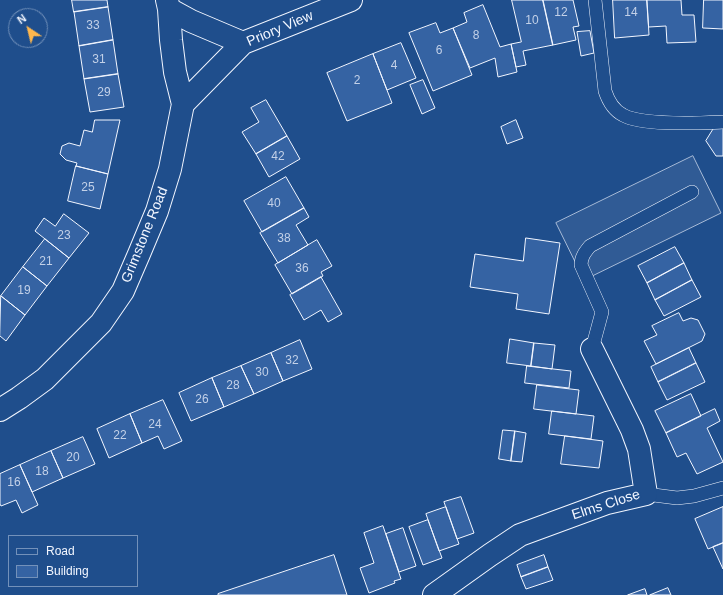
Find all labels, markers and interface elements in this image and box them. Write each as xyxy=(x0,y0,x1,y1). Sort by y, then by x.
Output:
house number: 12 xyxy=(554,6,568,20)
house number: 14 xyxy=(624,6,638,20)
street label: Priory View xyxy=(244,7,316,51)
north arrow xyxy=(8,8,48,48)
text: N xyxy=(15,12,28,26)
house number: 10 xyxy=(525,14,539,28)
house number: 33 xyxy=(86,19,100,33)
house number: 8 xyxy=(473,29,479,43)
house number: 6 xyxy=(436,44,442,58)
house number: 31 xyxy=(92,53,106,67)
house number: 4 xyxy=(391,59,397,73)
house number: 2 xyxy=(354,74,360,88)
house number: 29 xyxy=(97,86,111,100)
house number: 42 xyxy=(271,150,285,164)
house number: 25 xyxy=(81,181,95,195)
street label: Grimstone Road xyxy=(118,185,172,285)
house number: 40 xyxy=(267,197,281,211)
house number: 23 xyxy=(57,229,71,243)
house number: 38 xyxy=(277,232,291,246)
house number: 21 xyxy=(39,255,53,269)
house number: 36 xyxy=(295,262,309,276)
house number: 19 xyxy=(17,284,31,298)
house number: 32 xyxy=(285,354,299,368)
house number: 30 xyxy=(255,366,269,380)
house number: 28 xyxy=(226,379,240,393)
house number: 26 xyxy=(195,393,209,407)
house number: 24 xyxy=(148,418,162,432)
house number: 22 xyxy=(113,429,127,443)
house number: 20 xyxy=(66,451,80,465)
house number: 18 xyxy=(35,465,49,479)
house number: 16 xyxy=(7,476,21,490)
street label: Elms Close xyxy=(570,486,642,524)
legend xyxy=(8,535,138,587)
text: Road xyxy=(46,544,75,558)
text: Building xyxy=(46,564,89,578)

